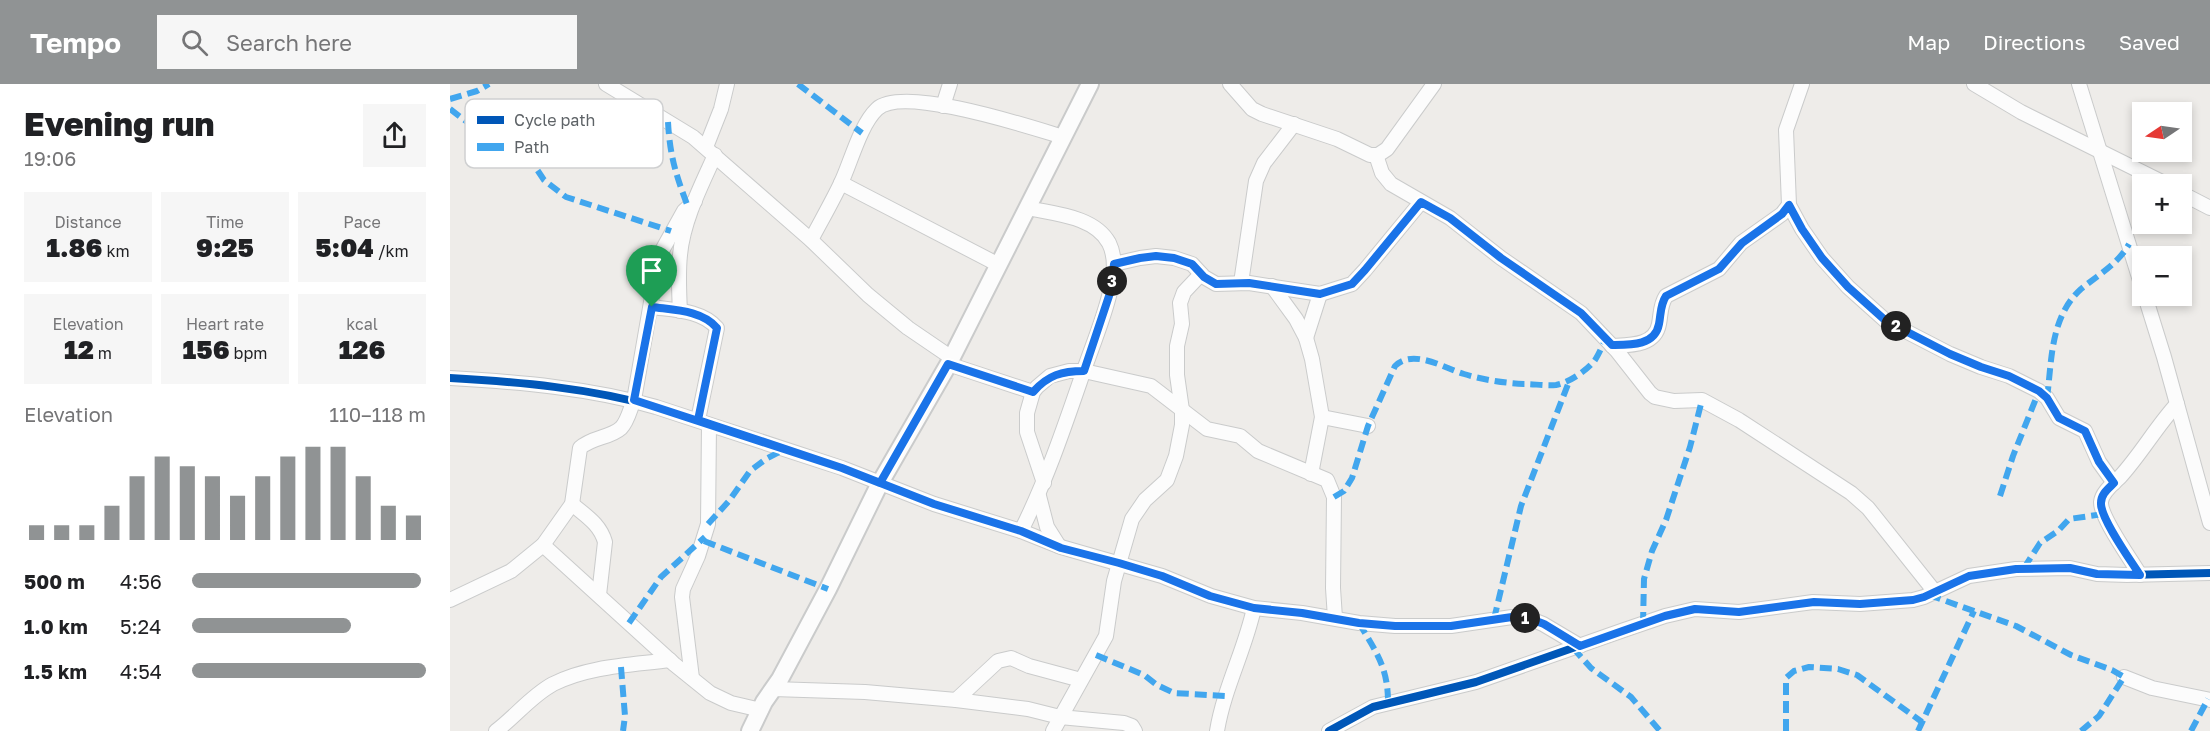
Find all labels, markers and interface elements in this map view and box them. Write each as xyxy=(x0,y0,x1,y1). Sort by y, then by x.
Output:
search box xyxy=(157,15,577,69)
text: Tempo xyxy=(30,26,121,59)
icon: search xyxy=(178,26,211,59)
text: Search here xyxy=(226,29,352,56)
text: Map xyxy=(1907,29,1950,55)
text: Directions xyxy=(1983,29,2086,55)
text: Saved xyxy=(2119,29,2180,55)
legend xyxy=(465,99,663,168)
north arrow xyxy=(2132,102,2192,162)
map controls xyxy=(2132,102,2192,306)
text: Evening run xyxy=(24,104,215,143)
button: share xyxy=(363,104,426,167)
text: Cycle path xyxy=(514,110,595,130)
text: Path xyxy=(514,137,549,157)
text: 19:06 xyxy=(24,146,76,170)
button: + xyxy=(2132,174,2192,234)
text: Distance xyxy=(54,212,122,232)
text: Time xyxy=(206,212,244,232)
text: Pace xyxy=(343,212,381,232)
text: 1.86 xyxy=(46,232,103,263)
text: 9:25 xyxy=(196,232,254,263)
text: 5:04 xyxy=(315,232,374,263)
text: km xyxy=(103,241,130,261)
text: /km xyxy=(374,241,409,261)
pin xyxy=(626,245,677,307)
button: − xyxy=(2132,246,2192,306)
icon: arrive xyxy=(635,254,668,287)
pin: 3 xyxy=(1097,266,1127,296)
text: 3 xyxy=(1107,271,1117,291)
pin: 2 xyxy=(1881,311,1911,341)
text: Elevation xyxy=(52,314,124,334)
text: Heart rate xyxy=(186,314,264,334)
text: kcal xyxy=(346,314,378,334)
text: 2 xyxy=(1891,316,1901,336)
text: 12 xyxy=(64,334,94,365)
text: 156 xyxy=(183,334,230,365)
text: 126 xyxy=(339,334,385,365)
text: m xyxy=(94,343,112,363)
text: bpm xyxy=(230,343,267,363)
text: Elevation xyxy=(24,402,113,426)
text: 110–118 m xyxy=(329,402,426,426)
text: 500 m xyxy=(24,569,85,593)
text: 4:56 xyxy=(120,569,162,593)
pin: 1 xyxy=(1510,603,1540,633)
text: 1 xyxy=(1521,608,1529,628)
text: 1.0 km xyxy=(24,614,88,638)
text: 5:24 xyxy=(120,614,161,638)
text: 1.5 km xyxy=(24,659,87,683)
text: 4:54 xyxy=(120,659,162,683)

